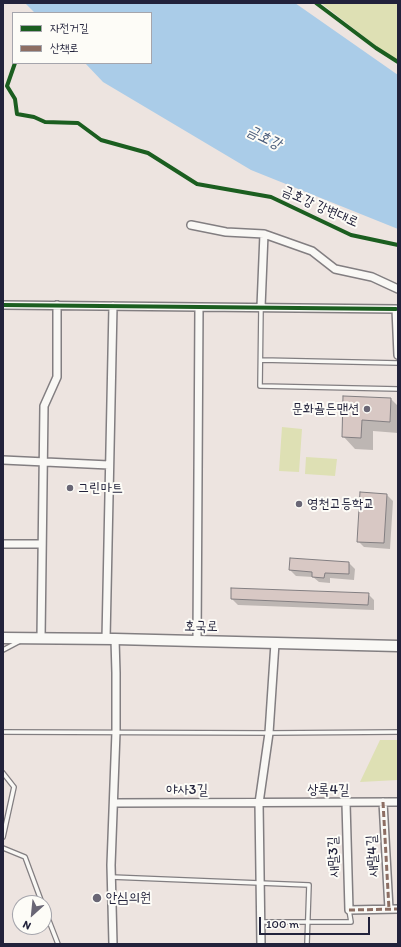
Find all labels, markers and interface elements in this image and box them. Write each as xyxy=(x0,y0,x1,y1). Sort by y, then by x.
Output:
legend xyxy=(12,12,152,64)
text: 자전거길 xyxy=(50,21,89,35)
text: 산책로 xyxy=(50,41,79,55)
water label: 금호강 xyxy=(244,122,284,154)
street label: 금호강 강변대로 xyxy=(279,183,361,231)
place label: 문화골든맨션 xyxy=(291,401,359,417)
marker: 문화골든맨션 xyxy=(362,404,372,414)
place label: 그린마트 xyxy=(78,480,123,496)
marker: 그린마트 xyxy=(65,483,75,493)
place label: 영천고등학교 xyxy=(307,496,375,512)
marker: 영천고등학교 xyxy=(294,499,304,509)
street label: 호국로 xyxy=(184,618,218,636)
street label: 야사3길 xyxy=(166,782,208,798)
street label: 상록4길 xyxy=(307,782,349,798)
street label: 새말4길 xyxy=(364,834,382,878)
street label: 새말3길 xyxy=(325,836,343,878)
place label: 안심의원 xyxy=(106,890,151,906)
marker: 안심의원 xyxy=(91,892,103,904)
north arrow xyxy=(12,895,52,935)
scale bar xyxy=(261,909,372,935)
text: 100 m xyxy=(266,917,299,931)
text: N xyxy=(21,918,33,933)

